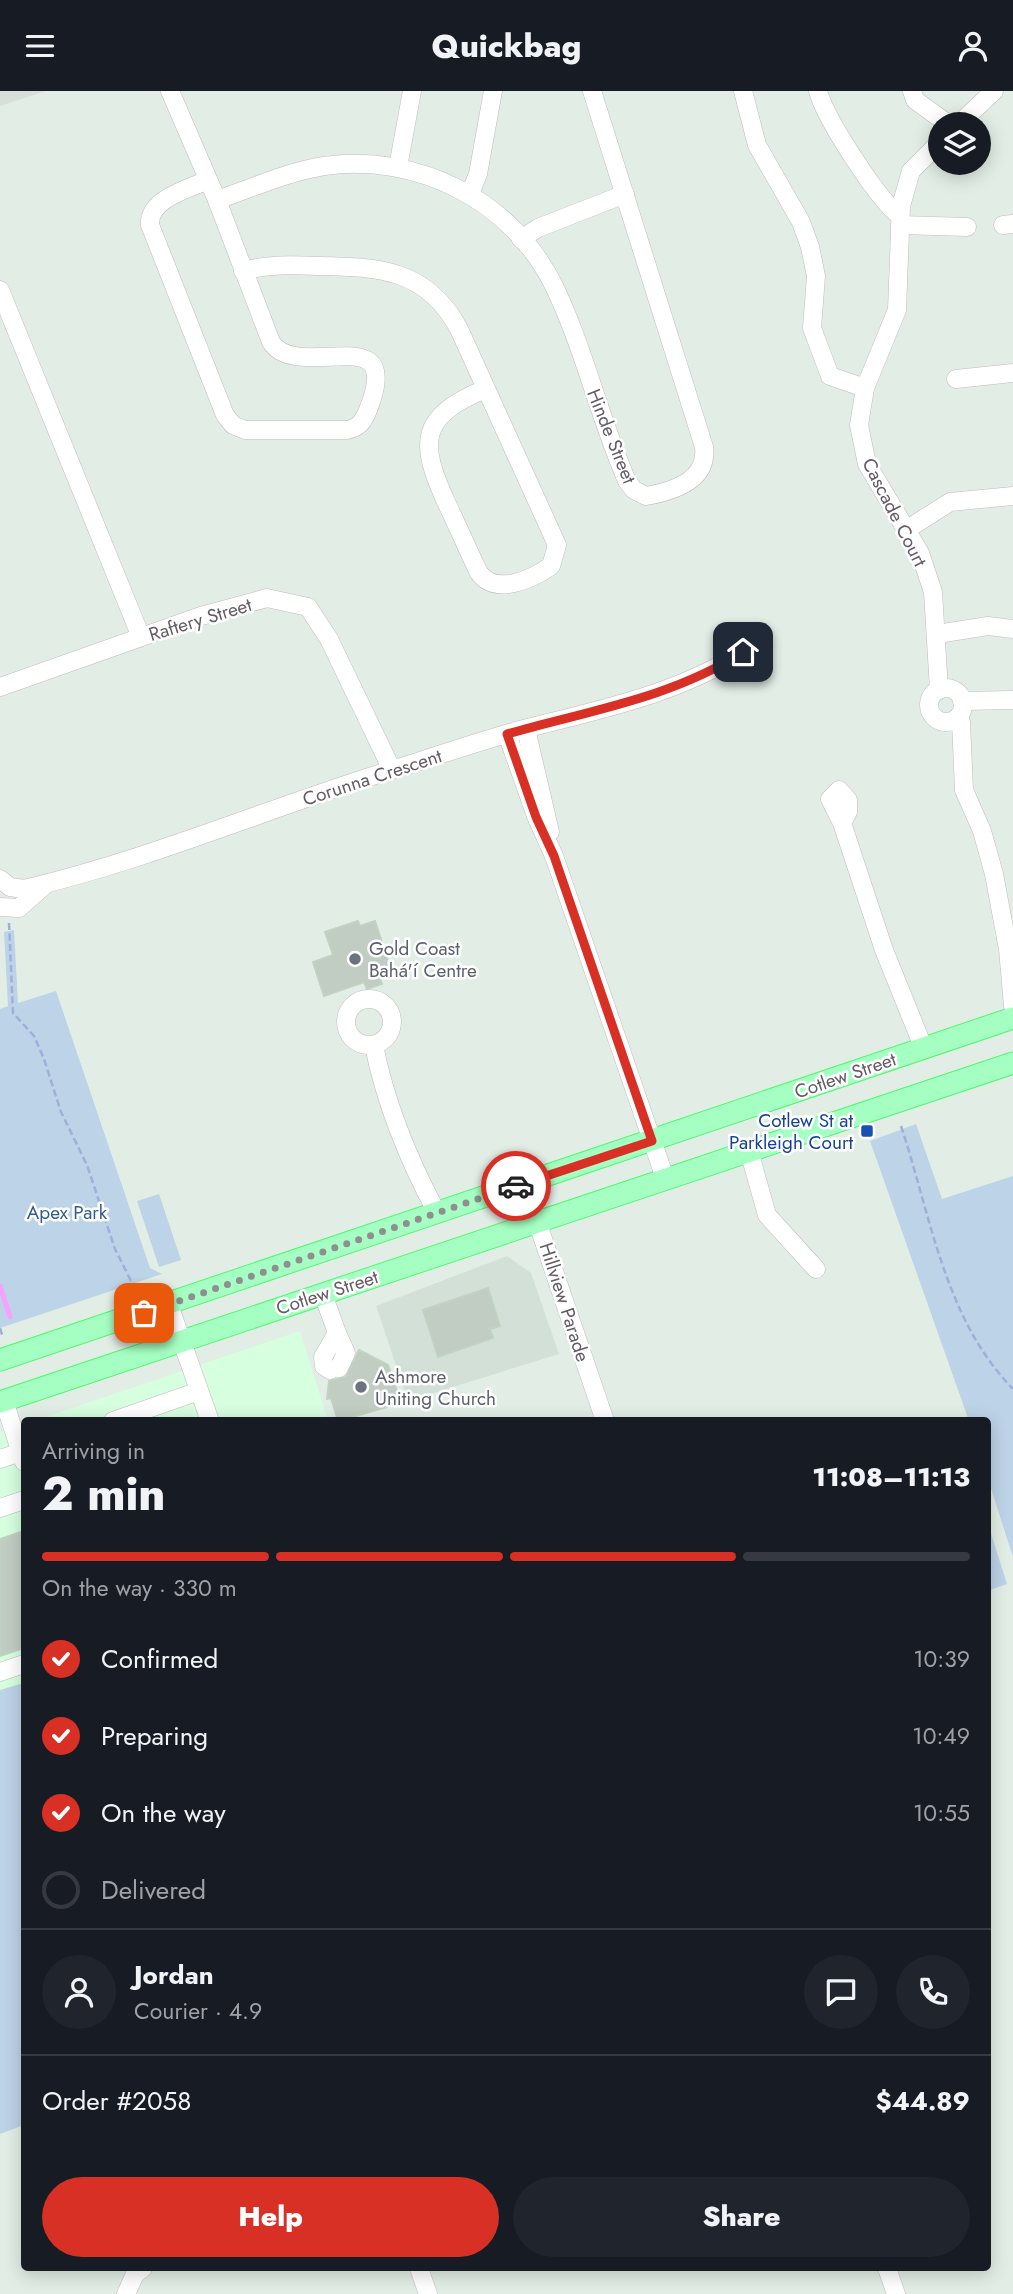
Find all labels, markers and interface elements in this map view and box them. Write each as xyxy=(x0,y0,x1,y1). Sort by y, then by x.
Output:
text: Quickbag xyxy=(432,23,581,69)
icon: menu xyxy=(21,27,59,65)
icon: person xyxy=(954,27,992,65)
map controls xyxy=(928,112,991,175)
button: layers xyxy=(928,112,991,175)
street label: Hinde Street xyxy=(580,385,643,488)
street label: Cascade Court xyxy=(856,453,934,572)
street label: Raftery Street xyxy=(145,591,255,648)
pin xyxy=(713,622,773,682)
icon: home xyxy=(724,633,762,671)
street label: Corunna Crescent xyxy=(299,742,446,813)
place label: Gold Coast Bahá'í Centre xyxy=(369,935,477,984)
marker: Gold Coast Bahá'í Centre xyxy=(347,951,363,967)
street label: Cotlew Street xyxy=(791,1045,900,1105)
place label: Cotlew St at Parkleigh Court xyxy=(729,1107,853,1156)
marker: Cotlew St at Parkleigh Court xyxy=(859,1123,875,1139)
courier xyxy=(481,1151,551,1221)
icon: car xyxy=(497,1167,535,1205)
park label: Apex Park xyxy=(27,1199,108,1226)
street label: Hillview Parade xyxy=(533,1239,597,1365)
street label: Cotlew Street xyxy=(273,1263,382,1322)
pin xyxy=(114,1283,174,1343)
icon: bag xyxy=(125,1294,163,1332)
place label: Ashmore Uniting Church xyxy=(375,1363,496,1412)
marker: Ashmore Uniting Church xyxy=(353,1379,369,1395)
text: Arriving in xyxy=(42,1434,145,1468)
text: 11:08–11:13 xyxy=(812,1458,970,1496)
text: 2 min xyxy=(42,1461,166,1527)
text: On the way · 330 m xyxy=(42,1571,237,1605)
icon: check xyxy=(42,1640,80,1678)
text: Confirmed xyxy=(101,1640,218,1678)
text: 10:39 xyxy=(913,1642,970,1676)
icon: check xyxy=(42,1717,80,1755)
text: Preparing xyxy=(101,1717,208,1755)
text: 10:49 xyxy=(912,1719,970,1753)
icon: check xyxy=(42,1794,80,1832)
text: On the way xyxy=(101,1794,226,1832)
text: 10:55 xyxy=(913,1796,970,1830)
text: Delivered xyxy=(101,1871,206,1909)
button: person xyxy=(42,1955,116,2029)
button: chat xyxy=(804,1955,878,2029)
button: phone xyxy=(896,1955,970,2029)
text: Jordan xyxy=(134,1956,214,1994)
text: Courier · 4.9 xyxy=(134,1994,262,2028)
text: Order #2058 xyxy=(42,2082,191,2120)
text: $44.89 xyxy=(875,2082,970,2120)
button: Help xyxy=(42,2177,499,2257)
button: Share xyxy=(513,2177,970,2257)

